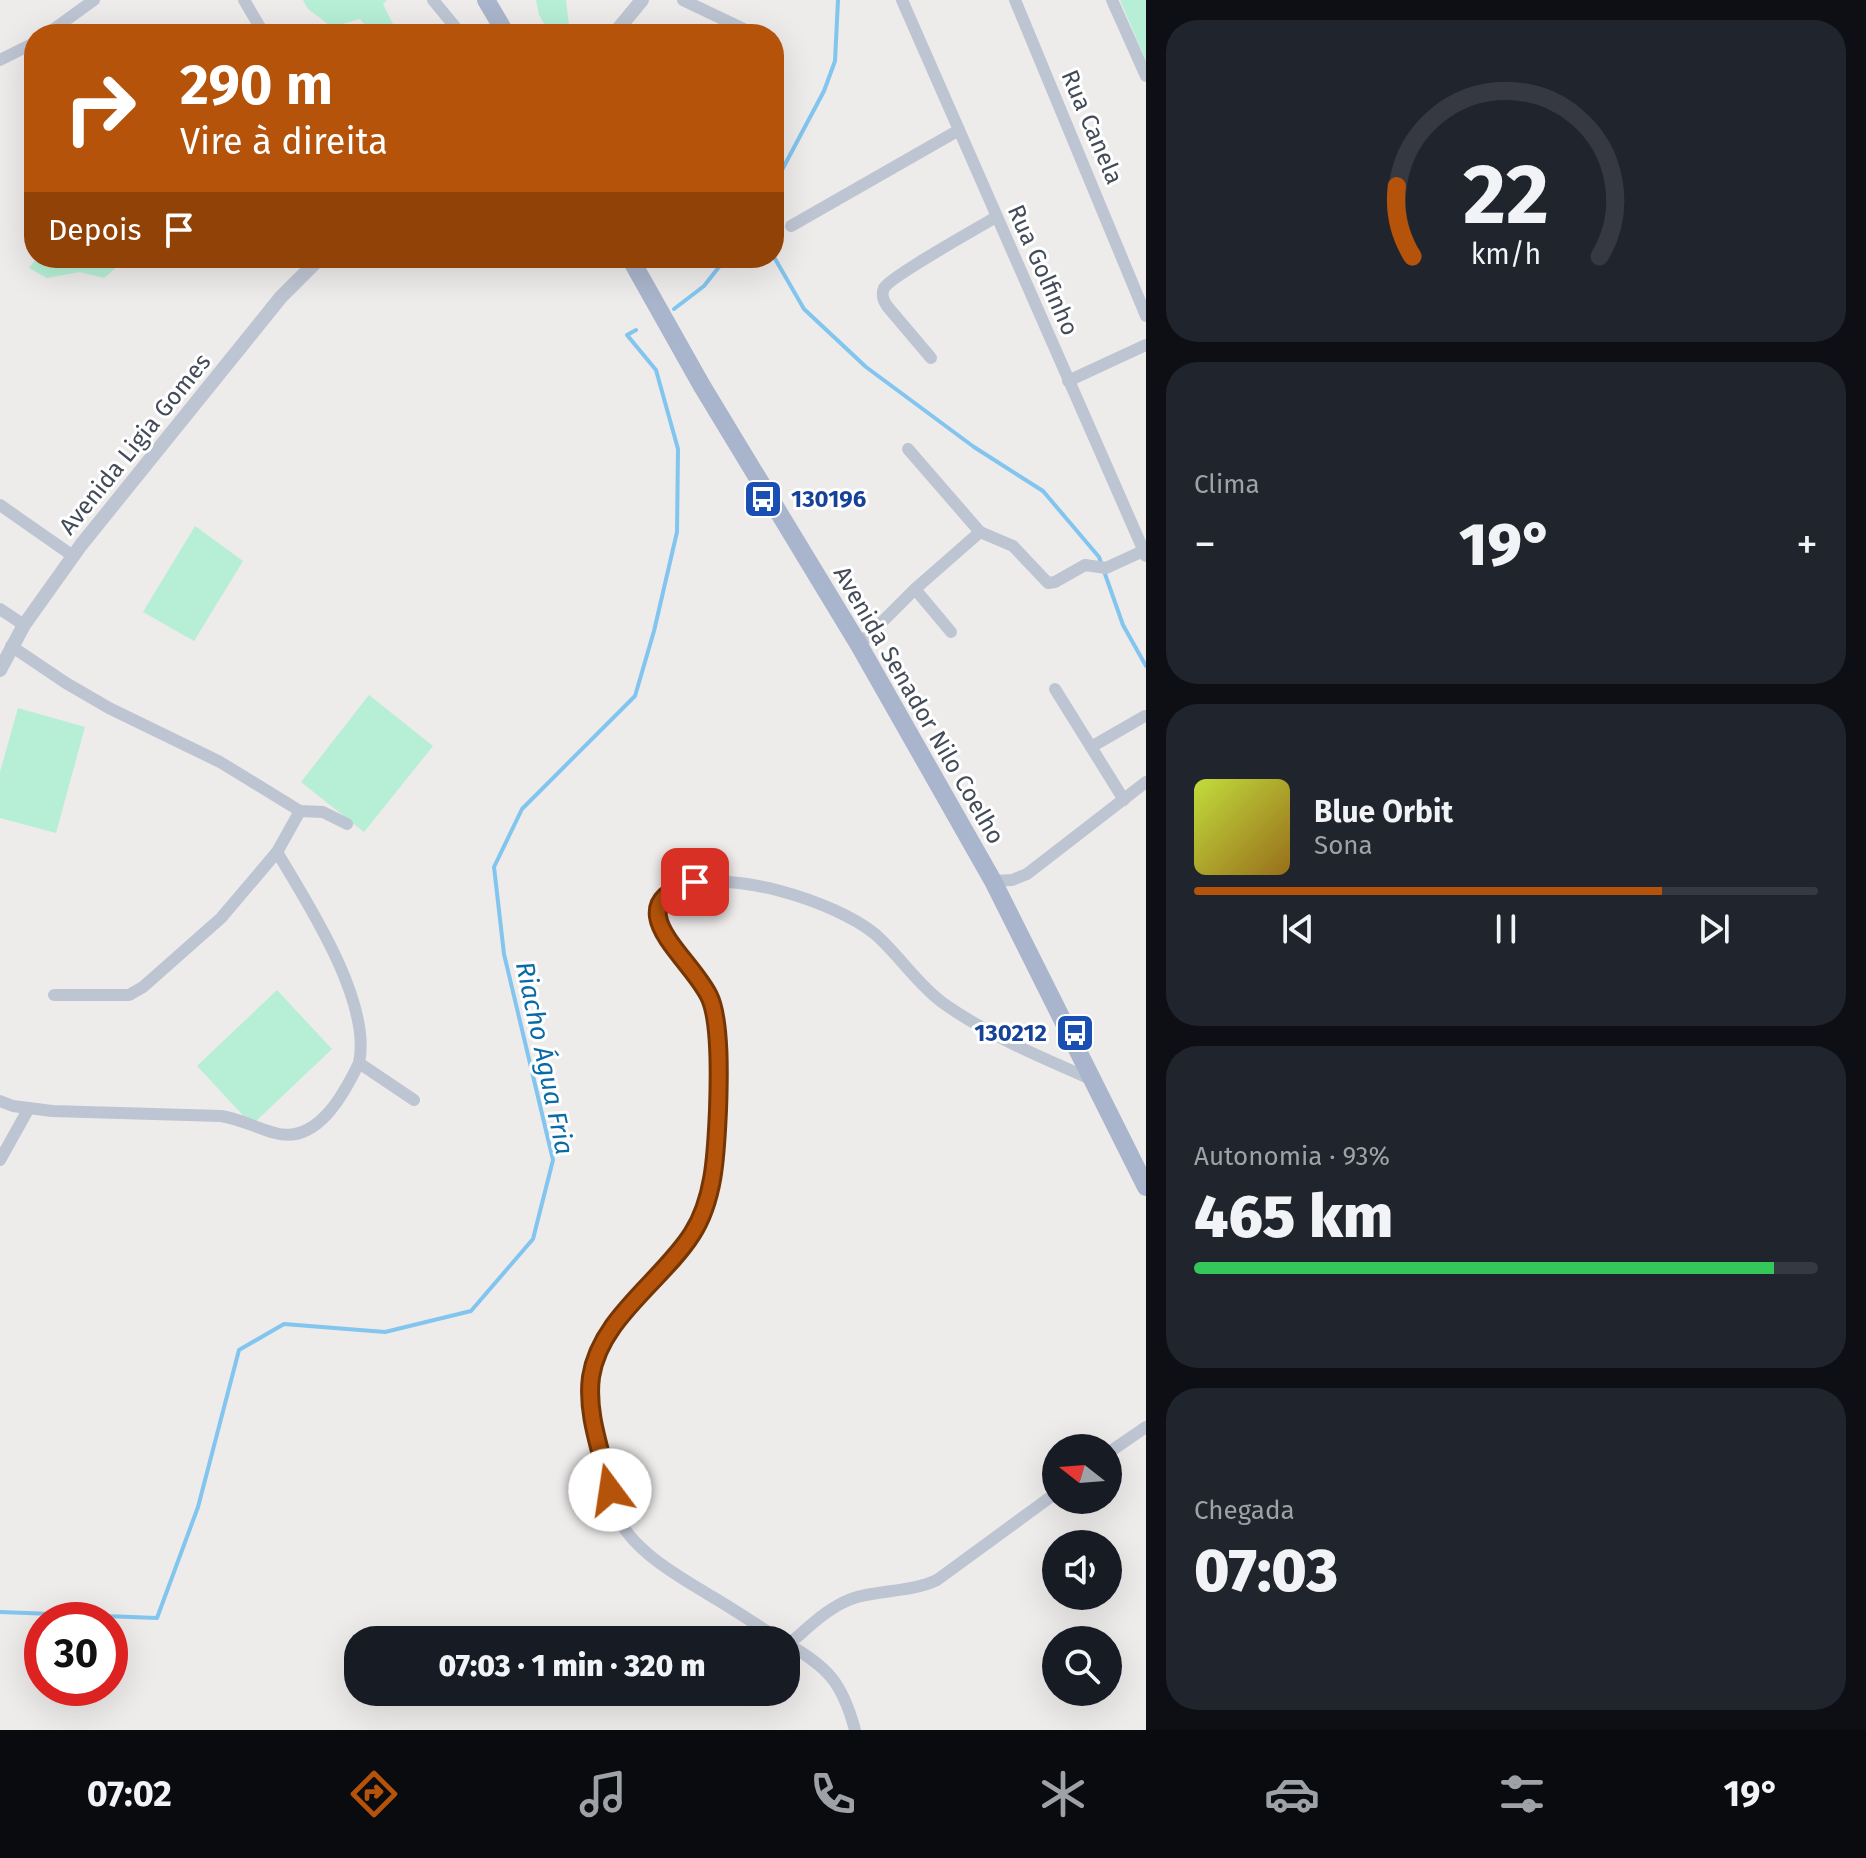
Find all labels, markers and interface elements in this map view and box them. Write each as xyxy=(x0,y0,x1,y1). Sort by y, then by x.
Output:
text: 290 m xyxy=(180,52,333,119)
icon: right xyxy=(48,56,152,160)
street label: Rua Canela xyxy=(1055,66,1129,188)
text: Vire à direita xyxy=(180,120,388,164)
text: 22 xyxy=(1463,145,1549,245)
street label: Rua Golfinho xyxy=(1002,200,1084,340)
icon: arrive xyxy=(157,208,201,252)
text: Depois xyxy=(48,212,141,248)
text: km/h xyxy=(1471,237,1541,272)
street label: Avenida Ligia Gomes xyxy=(53,348,217,540)
text: Clima xyxy=(1194,469,1260,500)
bus stop icon: 130196 xyxy=(742,478,784,520)
place label: 130196 xyxy=(791,485,866,513)
text: 19° xyxy=(1459,509,1553,581)
text: − xyxy=(1194,518,1216,571)
text: + xyxy=(1796,518,1818,571)
street label: Avenida Senador Nilo Coelho xyxy=(828,561,1010,849)
text: Blue Orbit xyxy=(1314,794,1453,830)
text: Sona xyxy=(1314,830,1373,861)
pin xyxy=(661,848,729,916)
icon: arrive xyxy=(673,860,717,904)
icon: previous xyxy=(1276,907,1320,951)
icon: pause xyxy=(1484,907,1528,951)
icon: next xyxy=(1692,907,1736,951)
water label: Riacho Água Fria xyxy=(509,959,580,1158)
bus stop icon: 130212 xyxy=(1054,1012,1096,1054)
place label: 130212 xyxy=(974,1019,1047,1047)
text: Autonomia · 93% xyxy=(1194,1141,1390,1172)
text: 465 km xyxy=(1194,1181,1393,1253)
north arrow xyxy=(1042,1434,1122,1514)
map controls xyxy=(1042,1434,1122,1706)
position arrow xyxy=(568,1448,652,1532)
text: Chegada xyxy=(1194,1495,1295,1526)
button: sound xyxy=(1042,1530,1122,1610)
text: 07:03 xyxy=(1194,1535,1338,1607)
speed limit sign: 30 xyxy=(24,1602,128,1706)
button: search xyxy=(1042,1626,1122,1706)
text: 07:03 · 1 min · 320 m xyxy=(439,1648,705,1684)
icon: directions xyxy=(346,1766,402,1822)
icon: music xyxy=(575,1766,631,1822)
icon: phone xyxy=(805,1766,861,1822)
icon: climate xyxy=(1035,1766,1091,1822)
icon: car xyxy=(1264,1766,1320,1822)
icon: filters xyxy=(1494,1766,1550,1822)
text: 07:02 xyxy=(87,1772,172,1816)
text: 19° xyxy=(1724,1772,1779,1816)

